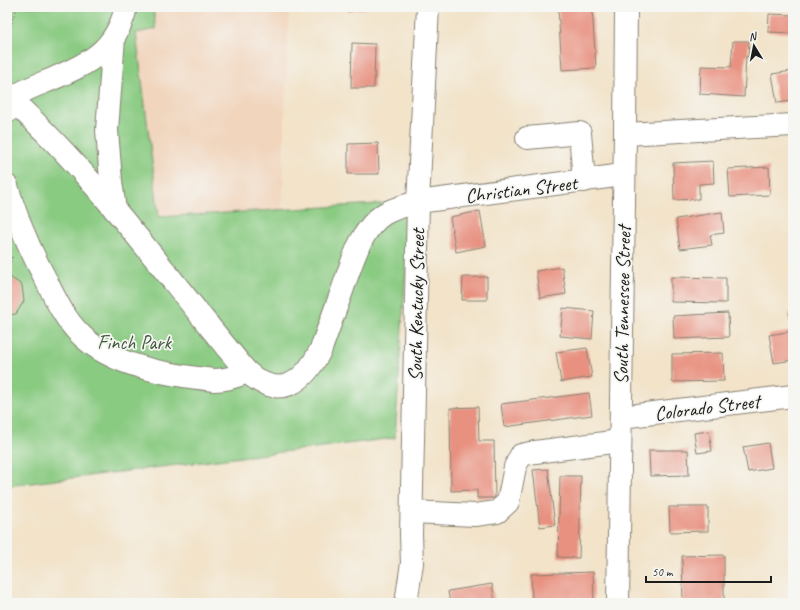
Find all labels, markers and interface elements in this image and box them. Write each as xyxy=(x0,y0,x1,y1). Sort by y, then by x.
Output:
north arrow xyxy=(734,26,774,66)
text: N xyxy=(748,28,759,44)
street label: Christian Street xyxy=(464,170,581,209)
street label: South Tennessee Street xyxy=(609,222,636,385)
street label: South Kentucky Street xyxy=(403,226,430,381)
park label: Finch Park xyxy=(97,330,173,355)
street label: Colorado Street xyxy=(653,388,764,426)
scale bar xyxy=(646,558,771,584)
text: 50 m xyxy=(652,564,674,580)

